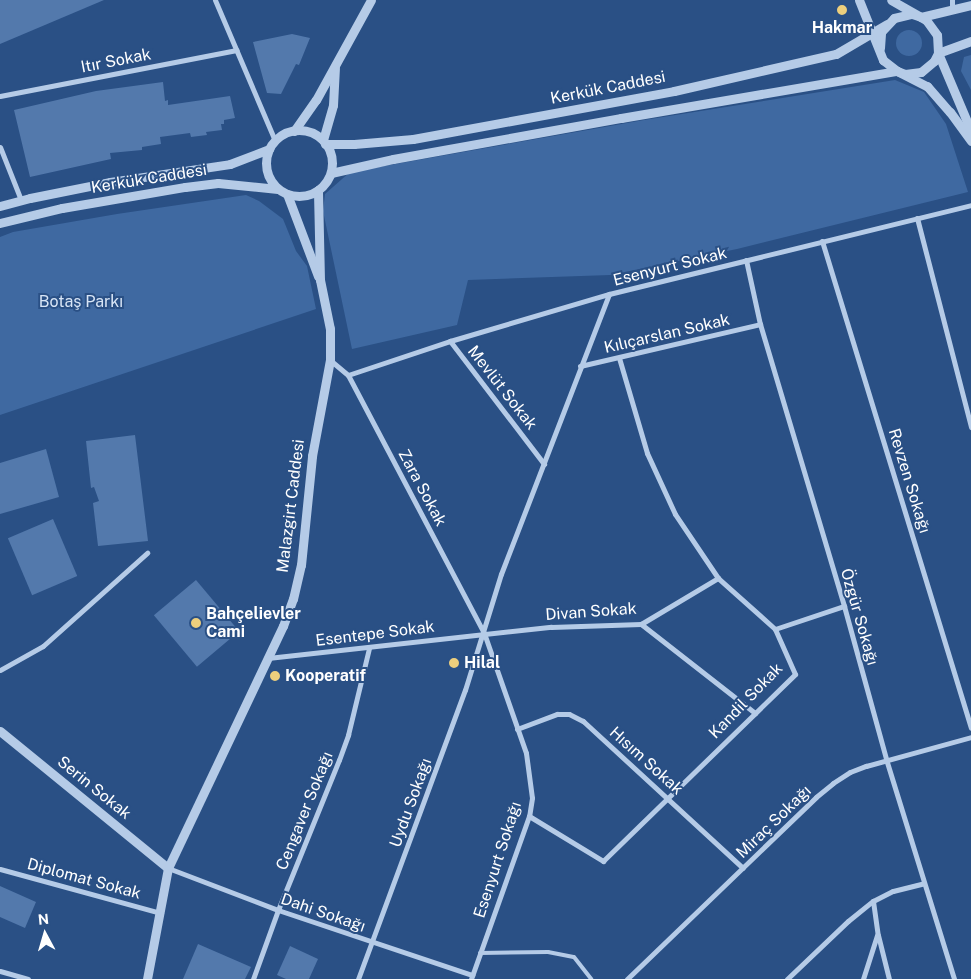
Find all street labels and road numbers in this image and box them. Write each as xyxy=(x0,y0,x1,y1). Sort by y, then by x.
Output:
street label: Itır Sokak xyxy=(79,45,153,77)
street label: Kerkük Caddesi xyxy=(549,67,667,109)
street label: Kerkük Caddesi xyxy=(90,160,208,198)
street label: Esenyurt Sokak xyxy=(611,244,729,290)
street label: Kılıçarslan Sokak xyxy=(602,310,732,358)
street label: Mevlüt Sokak xyxy=(463,342,541,434)
street label: Revzen Sokağı xyxy=(884,426,934,536)
street label: Malazgirt Caddesi xyxy=(273,438,309,574)
street label: Zara Sokak xyxy=(394,446,450,530)
street label: Özgür Sokağı xyxy=(836,566,882,668)
street label: Divan Sokak xyxy=(545,599,637,625)
street label: Esentepe Sokak xyxy=(314,617,436,651)
street label: Kandil Sokak xyxy=(705,659,787,743)
street label: Hısım Sokak xyxy=(605,723,687,799)
street label: Cengaver Sokağı xyxy=(273,749,337,873)
street label: Serin Sokak xyxy=(53,752,135,824)
street label: Uydu Sokağı xyxy=(386,756,436,850)
street label: Miraç Sokağı xyxy=(732,781,816,863)
street label: Esenyurt Sokağı xyxy=(470,799,526,921)
street label: Diplomat Sokak xyxy=(25,855,143,903)
street label: Dahi Sokağı xyxy=(278,890,368,936)

